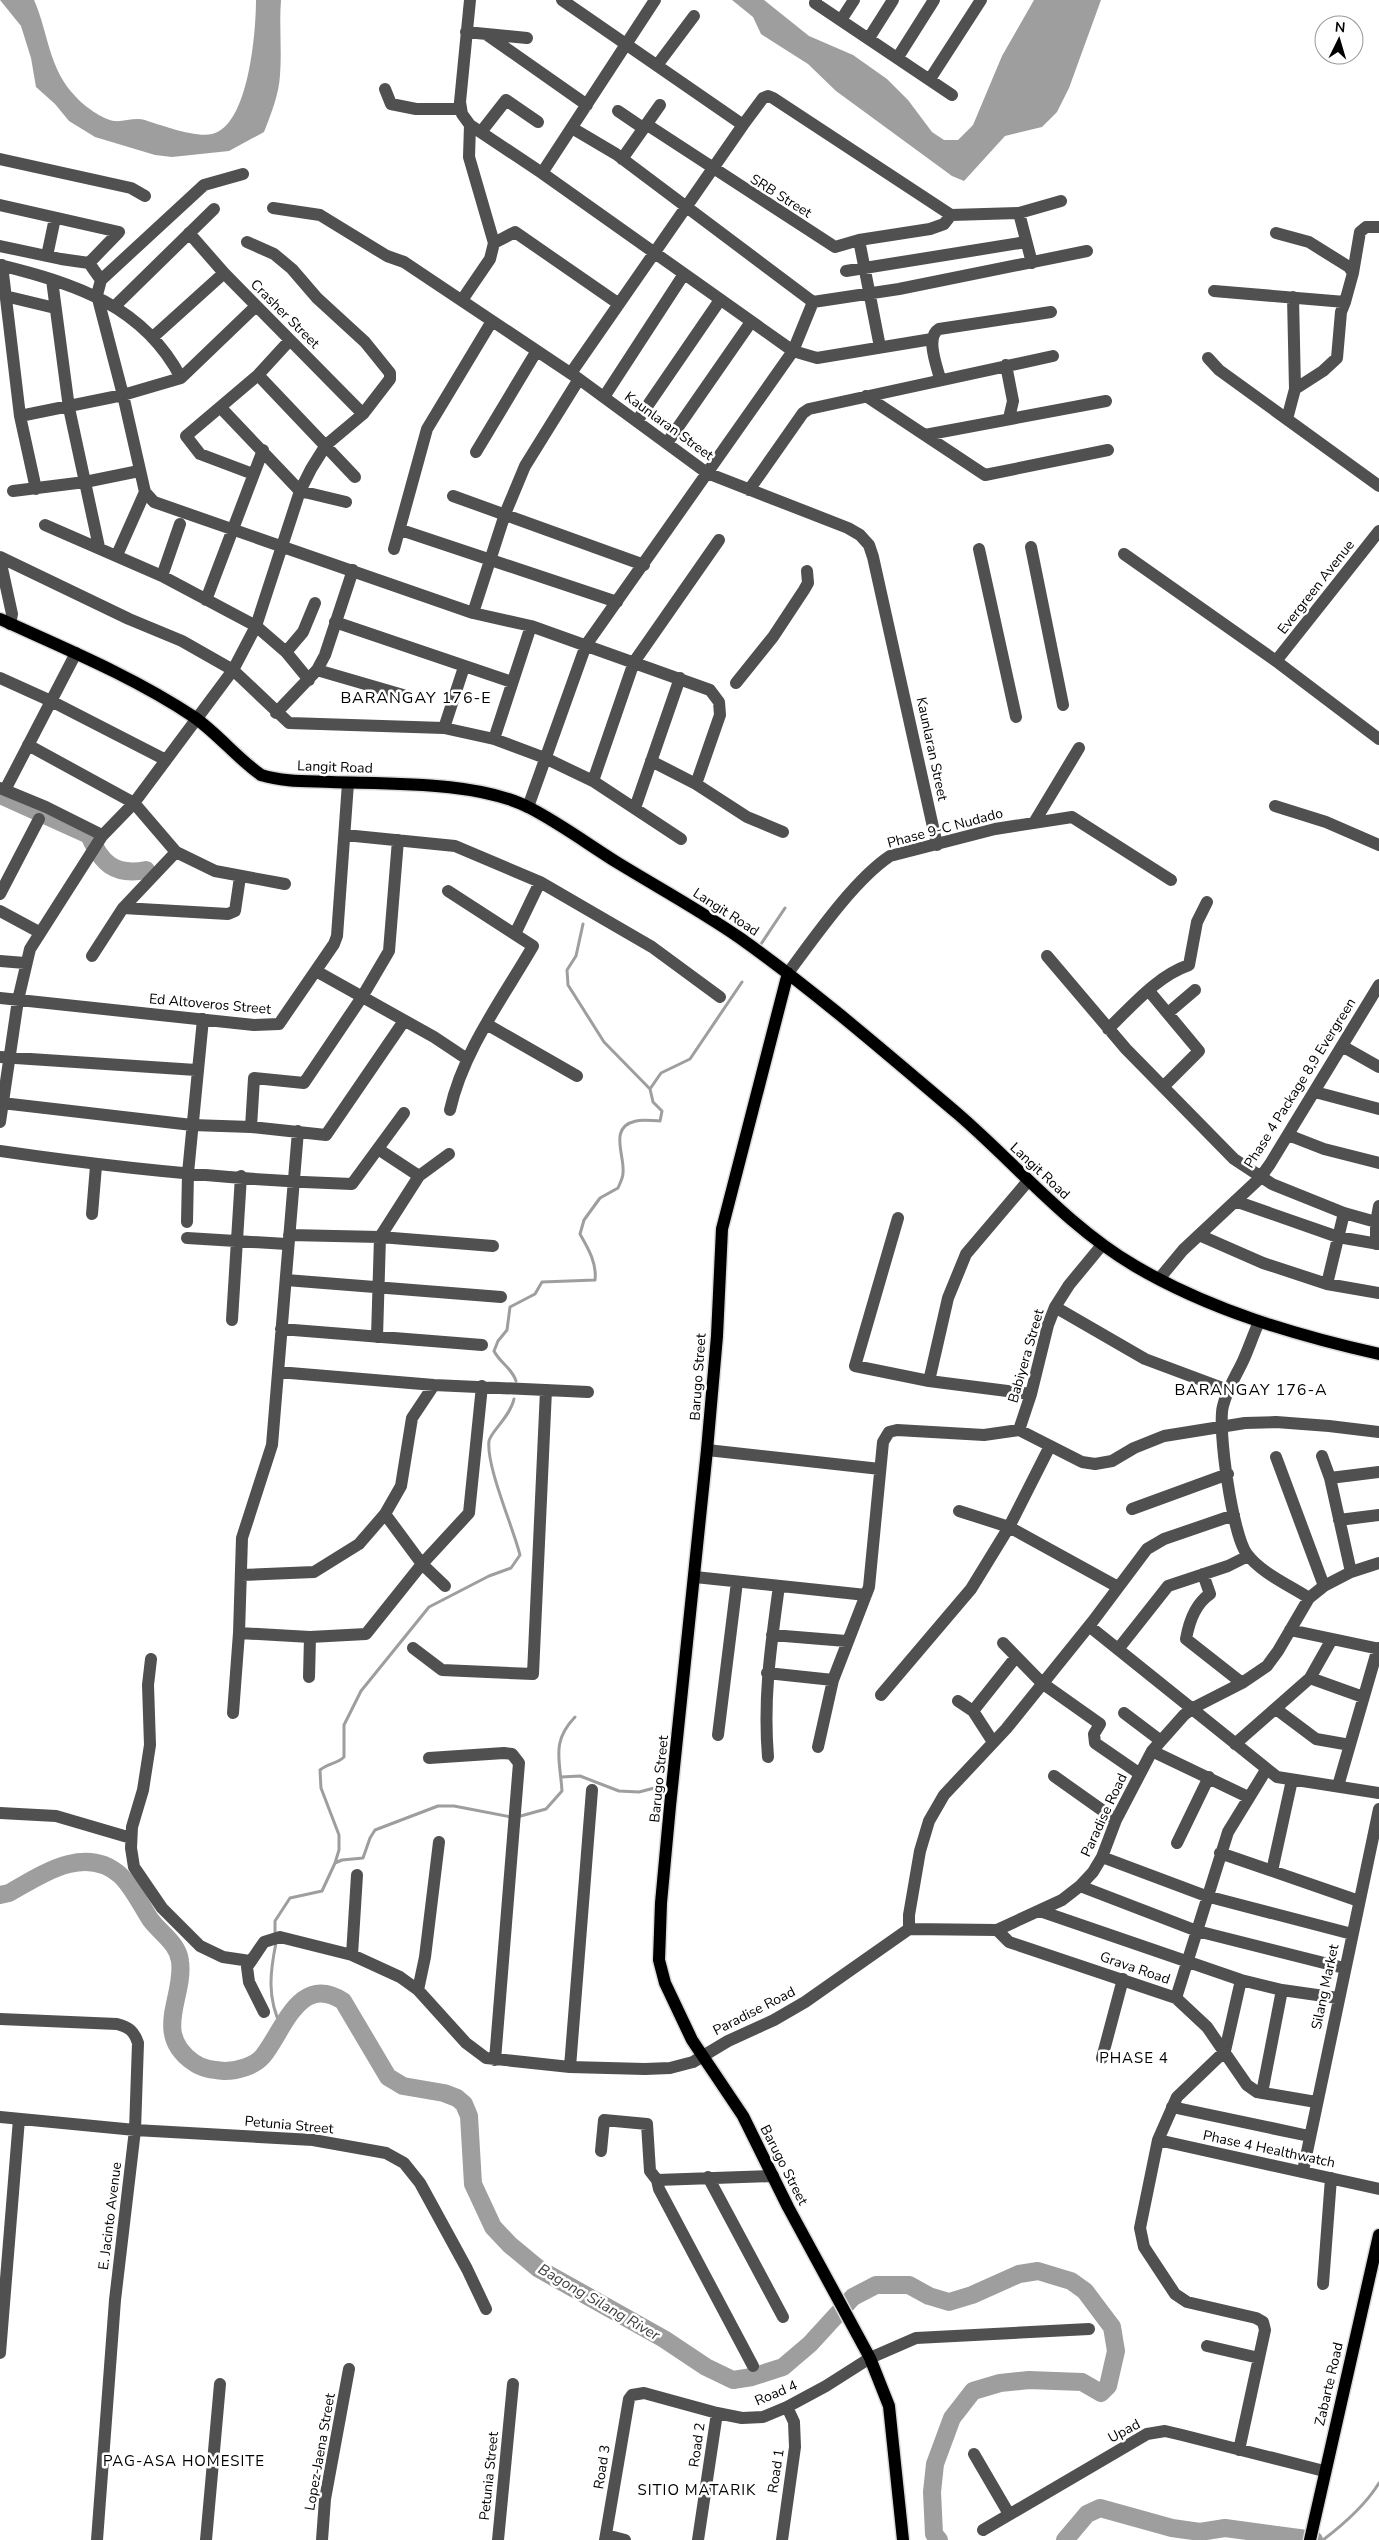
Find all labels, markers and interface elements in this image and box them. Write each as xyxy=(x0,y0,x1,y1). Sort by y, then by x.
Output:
north arrow xyxy=(1314,15,1364,65)
text: N xyxy=(1334,18,1346,37)
street label: SRB Street xyxy=(747,170,815,222)
street label: Crasher Street xyxy=(246,275,324,353)
street label: Kaunlaran Street xyxy=(621,387,717,465)
street label: Evergreen Avenue xyxy=(1273,536,1359,638)
district label: BARANGAY 176-E xyxy=(340,687,492,709)
street label: Kaunlaran Street xyxy=(912,695,952,803)
street label: Langit Road xyxy=(297,756,373,778)
street label: Phase 9-C Nudado xyxy=(885,803,1005,853)
street label: Langit Road xyxy=(689,883,763,941)
street label: Ed Altoveros Street xyxy=(148,989,272,1019)
street label: Phase 4 Package 8,9 Evergreen xyxy=(1240,994,1360,1172)
street label: Langit Road xyxy=(1006,1138,1074,1204)
street label: Babiyera Street xyxy=(1003,1307,1049,1405)
street label: Barugo Street xyxy=(685,1333,711,1421)
district label: BARANGAY 176-A xyxy=(1174,1379,1328,1401)
street label: Barugo Street xyxy=(645,1734,673,1824)
street label: Paradise Road xyxy=(1076,1770,1132,1860)
street label: Silang Market xyxy=(1307,1943,1343,2031)
street label: Grava Road xyxy=(1097,1947,1173,1989)
street label: Paradise Road xyxy=(710,1982,798,2040)
district label: PHASE 4 xyxy=(1099,2048,1169,2068)
street label: Petunia Street xyxy=(244,2112,334,2138)
street label: Barugo Street xyxy=(756,2122,812,2208)
street label: Phase 4 Healthwatch xyxy=(1201,2126,1337,2172)
street label: E. Jacinto Avenue xyxy=(94,2161,126,2271)
water label: Bagong Silang River xyxy=(535,2259,664,2345)
street label: Zabarte Road xyxy=(1310,2340,1348,2428)
street label: Road 4 xyxy=(752,2376,800,2410)
street label: Lopez-Jaena Street xyxy=(300,2392,340,2512)
street label: Upad xyxy=(1105,2415,1143,2447)
street label: Road 2 xyxy=(684,2422,710,2468)
street label: Petunia Street xyxy=(475,2431,503,2521)
street label: Road 3 xyxy=(589,2443,615,2491)
street label: Road 1 xyxy=(763,2447,789,2495)
district label: PAG-ASA HOMESITE xyxy=(103,2451,265,2471)
district label: SITIO MATARIK xyxy=(638,2480,756,2500)

